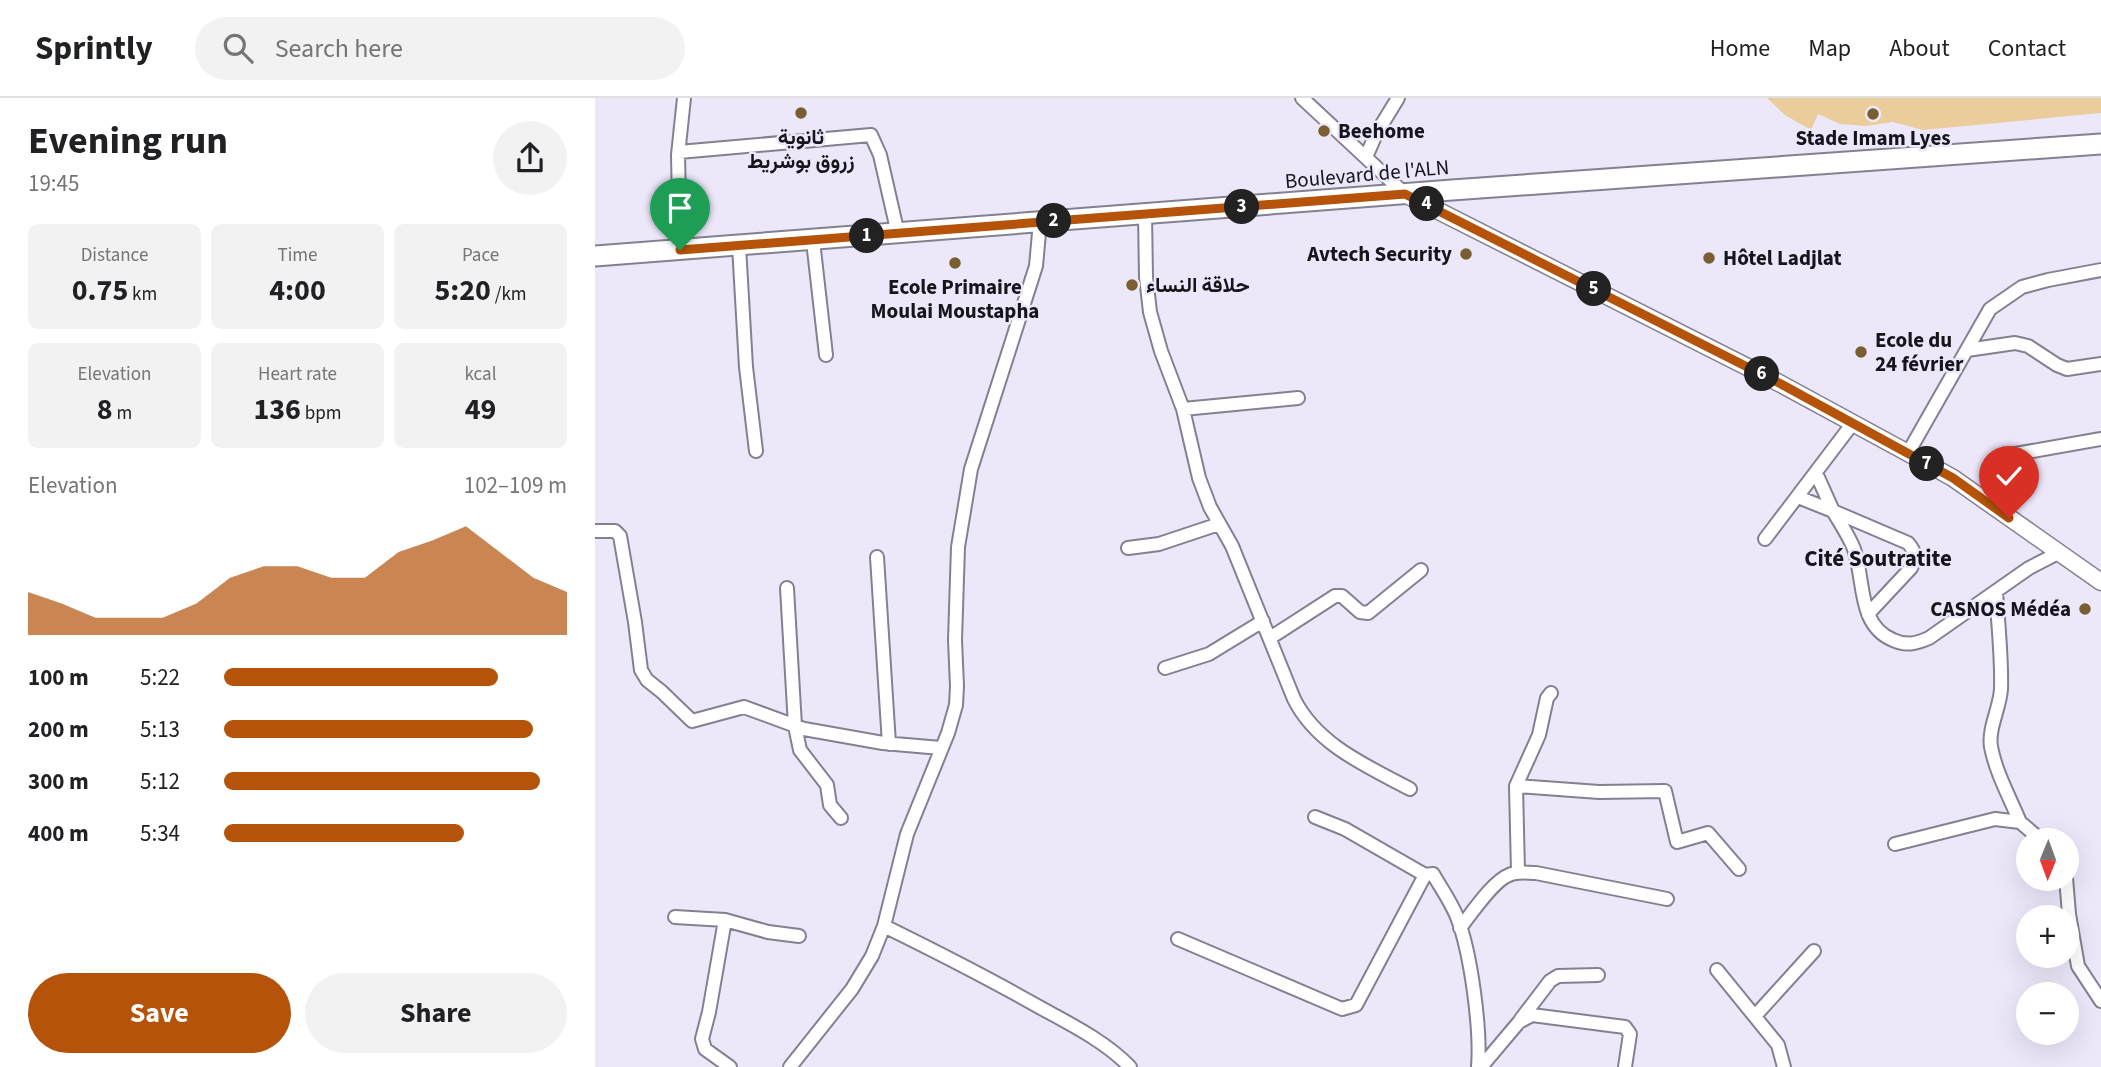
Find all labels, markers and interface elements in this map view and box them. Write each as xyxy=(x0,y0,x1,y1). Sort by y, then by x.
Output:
search box xyxy=(195,17,685,80)
text: Sprintly xyxy=(35,25,153,72)
icon: search xyxy=(219,29,257,67)
text: Search here xyxy=(275,30,403,67)
text: Home xyxy=(1710,31,1770,66)
text: Map xyxy=(1808,31,1851,66)
text: About xyxy=(1889,31,1950,66)
text: Contact xyxy=(1988,31,2066,66)
marker: ثانوية زروق بوشريط xyxy=(793,105,809,121)
marker: Stade Imam Lyes xyxy=(1865,106,1881,122)
text: Evening run xyxy=(28,114,228,168)
place label: Beehome xyxy=(1338,116,1425,146)
button: share xyxy=(493,121,567,195)
place label: ثانوية زروق بوشريط xyxy=(747,122,855,176)
marker: Beehome xyxy=(1316,123,1332,139)
place label: Stade Imam Lyes xyxy=(1795,123,1951,153)
street label: Boulevard de l'ALN xyxy=(1284,152,1450,196)
text: 19:45 xyxy=(28,167,79,200)
pin xyxy=(650,178,710,250)
pin: 4 xyxy=(1409,186,1445,222)
icon: arrive xyxy=(661,189,699,227)
pin: 3 xyxy=(1225,190,1259,224)
text: 4 xyxy=(1421,190,1432,217)
text: 3 xyxy=(1236,193,1247,220)
pin: 2 xyxy=(1037,204,1071,238)
text: 2 xyxy=(1048,207,1059,234)
pin: 1 xyxy=(849,218,885,254)
text: 1 xyxy=(861,222,872,249)
place label: Avtech Security xyxy=(1306,239,1452,269)
text: Distance xyxy=(81,242,148,269)
text: Time xyxy=(277,242,318,269)
text: Pace xyxy=(462,242,499,269)
place label: Hôtel Ladjlat xyxy=(1723,243,1842,273)
marker: Avtech Security xyxy=(1458,246,1474,262)
marker: Hôtel Ladjlat xyxy=(1701,250,1717,266)
marker: Ecole Primaire Moulai Moustapha xyxy=(947,255,963,271)
text: 0.75 xyxy=(72,269,128,312)
text: 4:00 xyxy=(269,269,326,312)
text: 5:20 xyxy=(434,269,491,312)
place label: حلاقة النساء xyxy=(1146,270,1250,300)
place label: Ecole Primaire Moulai Moustapha xyxy=(871,272,1039,326)
pin: 5 xyxy=(1577,272,1611,306)
text: 5 xyxy=(1588,275,1599,302)
marker: حلاقة النساء xyxy=(1124,277,1140,293)
text: km xyxy=(128,281,157,308)
text: /km xyxy=(491,281,527,308)
place label: Ecole du 24 février xyxy=(1875,325,1964,379)
marker: Ecole du 24 février xyxy=(1853,344,1869,360)
pin: 6 xyxy=(1745,356,1779,392)
text: 6 xyxy=(1756,360,1767,387)
text: Elevation xyxy=(78,361,151,388)
text: Heart rate xyxy=(258,361,337,388)
text: kcal xyxy=(465,361,496,388)
text: 8 xyxy=(97,388,113,431)
text: 136 xyxy=(253,388,301,431)
text: 49 xyxy=(465,388,496,431)
text: m xyxy=(113,400,132,427)
text: bpm xyxy=(301,400,342,427)
pin: 7 xyxy=(1909,446,1945,482)
pin xyxy=(1979,446,2039,518)
text: 7 xyxy=(1921,450,1932,477)
icon: check xyxy=(1990,457,2028,495)
text: Elevation xyxy=(28,469,118,502)
text: 102–109 m xyxy=(464,469,567,502)
district label: Cité Soutratite xyxy=(1804,542,1952,575)
place label: CASNOS Médéa xyxy=(1930,594,2071,624)
marker: CASNOS Médéa xyxy=(2077,601,2093,617)
text: 100 m xyxy=(28,661,89,694)
text: 5:22 xyxy=(140,661,180,694)
text: 200 m xyxy=(28,713,89,746)
text: 5:13 xyxy=(140,713,180,746)
text: 300 m xyxy=(28,765,89,798)
text: 5:12 xyxy=(140,765,180,798)
text: 400 m xyxy=(28,817,89,850)
text: 5:34 xyxy=(140,817,180,850)
north arrow xyxy=(2016,828,2079,891)
map controls xyxy=(2016,828,2079,1045)
button: + xyxy=(2016,905,2079,968)
button: Save xyxy=(28,973,291,1053)
button: Share xyxy=(305,973,567,1053)
button: − xyxy=(2016,982,2079,1045)

